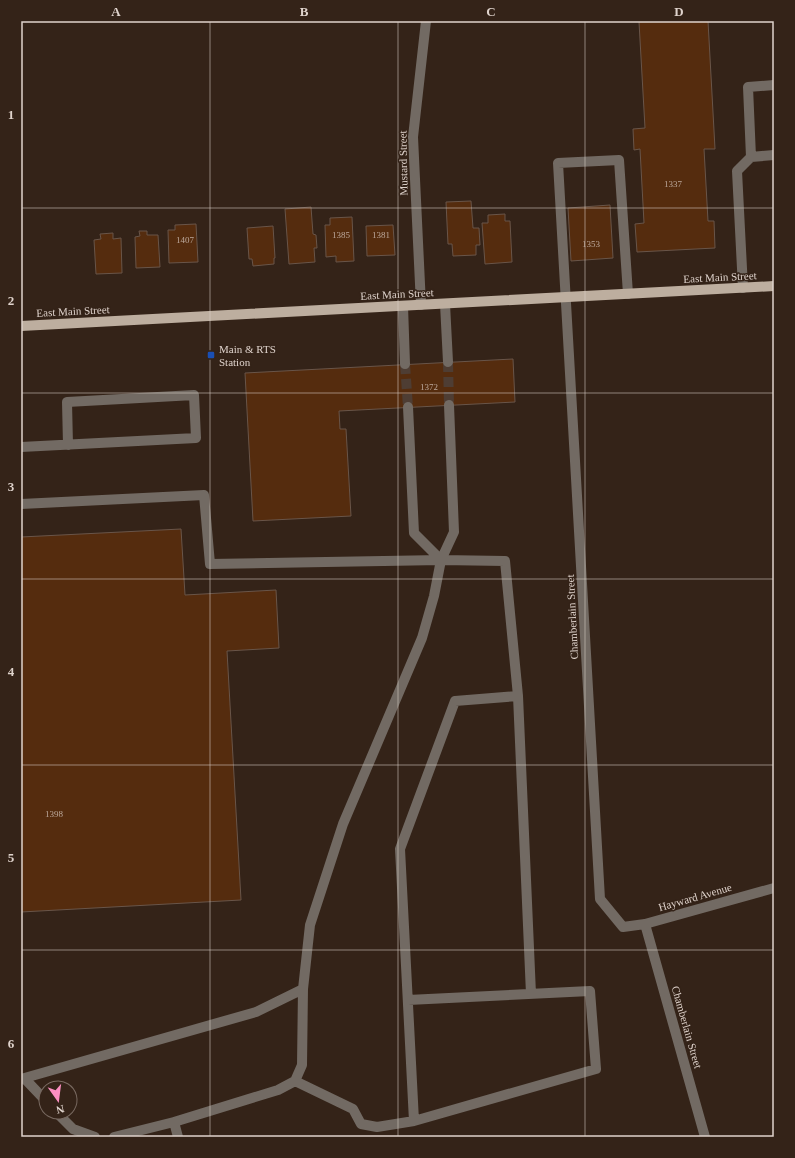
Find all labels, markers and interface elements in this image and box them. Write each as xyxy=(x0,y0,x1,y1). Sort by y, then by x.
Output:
text: A xyxy=(111,4,121,19)
text: B xyxy=(300,4,309,19)
text: C xyxy=(486,4,496,19)
text: D xyxy=(674,4,684,19)
text: 1 xyxy=(8,107,14,122)
street label: Mustard Street xyxy=(396,130,410,196)
house number: 1337 xyxy=(664,179,683,189)
house number: 1385 xyxy=(332,230,351,240)
house number: 1381 xyxy=(372,230,390,240)
house number: 1407 xyxy=(176,235,195,245)
house number: 1353 xyxy=(582,239,601,249)
street label: East Main Street xyxy=(683,269,757,285)
street label: East Main Street xyxy=(360,286,434,302)
text: 2 xyxy=(8,293,14,308)
street label: East Main Street xyxy=(36,303,110,319)
place label: Main & RTS Station xyxy=(219,343,276,368)
marker: Main & RTS Station xyxy=(206,350,216,360)
house number: 1372 xyxy=(420,382,438,392)
text: 3 xyxy=(8,479,15,494)
street label: Chamberlain Street xyxy=(564,574,580,660)
text: 4 xyxy=(8,664,15,679)
house number: 1398 xyxy=(45,809,64,819)
text: 5 xyxy=(8,850,15,865)
street label: Hayward Avenue xyxy=(657,881,733,913)
street label: Chamberlain Street xyxy=(669,984,705,1070)
text: 6 xyxy=(8,1036,15,1051)
north arrow xyxy=(38,1080,78,1120)
text: N xyxy=(55,1103,66,1116)

